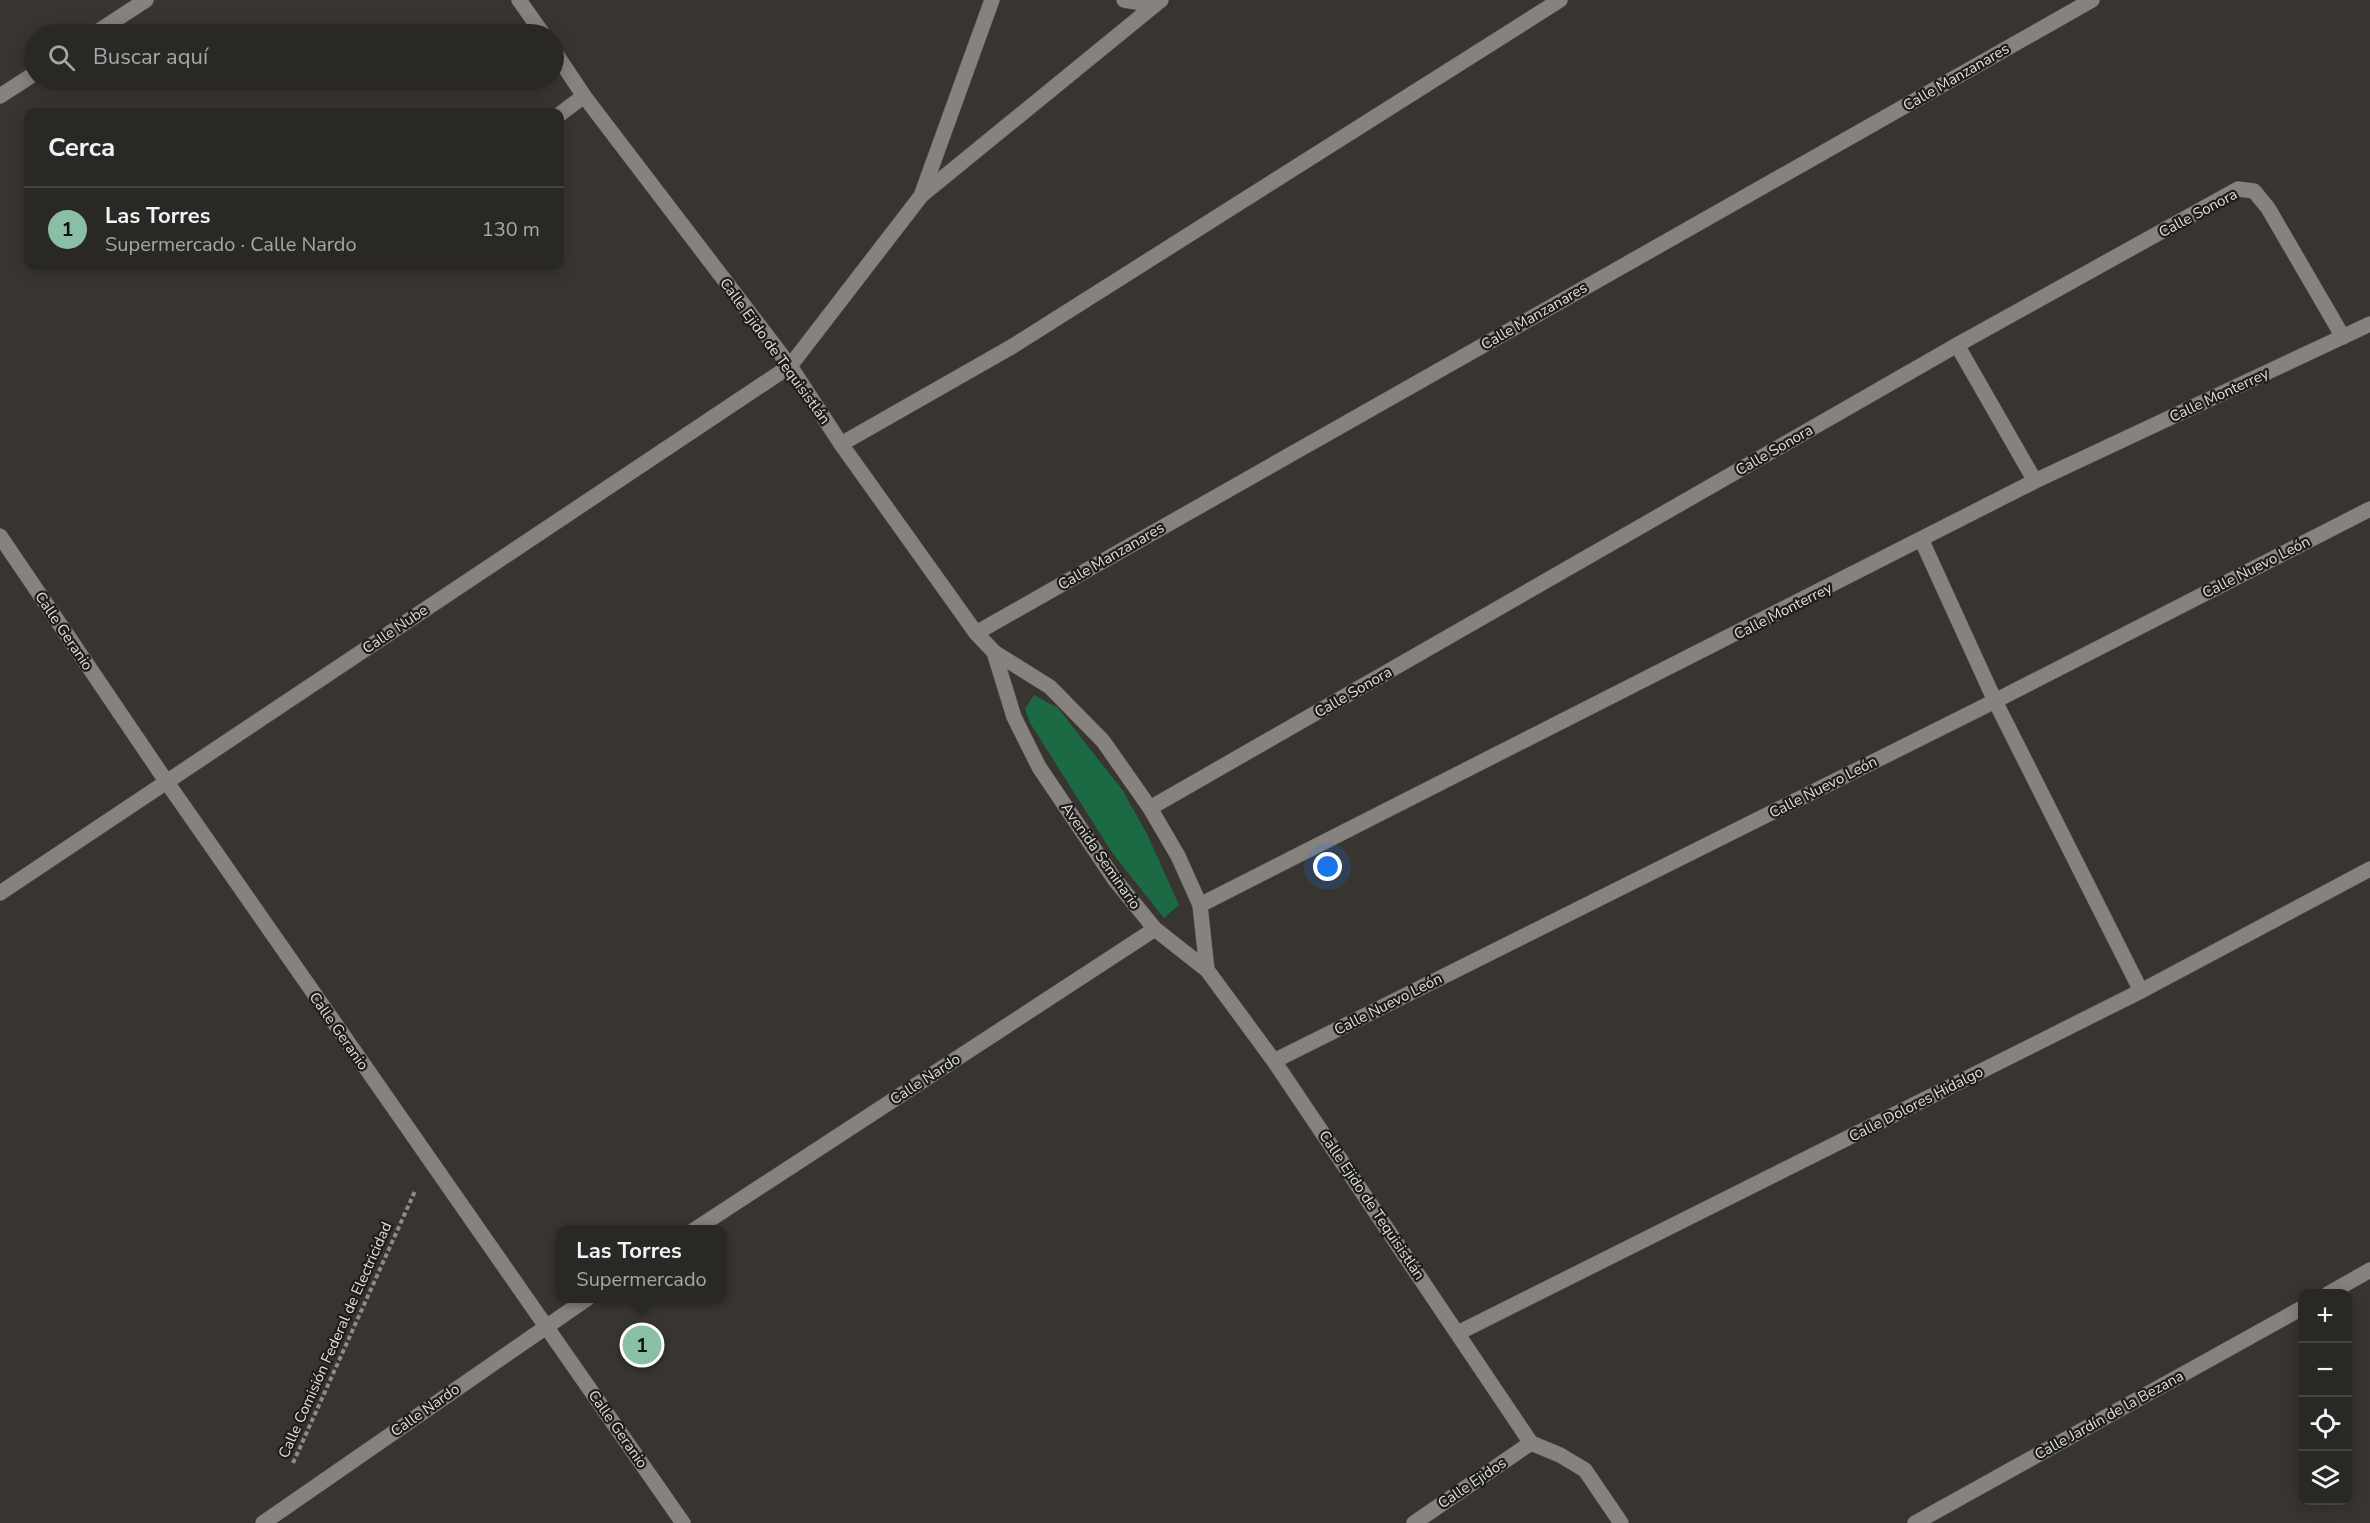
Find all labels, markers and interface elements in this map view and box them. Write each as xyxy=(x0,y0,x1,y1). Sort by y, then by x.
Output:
search box xyxy=(24,24,564,90)
street label: Calle Manzanares xyxy=(1899,38,2013,116)
icon: search xyxy=(45,41,78,74)
text: Buscar aquí xyxy=(93,42,208,72)
text: Cerca xyxy=(48,130,115,165)
street label: Calle Sonora xyxy=(2155,184,2241,242)
text: Las Torres xyxy=(105,201,210,231)
text: 1 xyxy=(62,216,74,243)
text: 130 m xyxy=(482,216,540,243)
text: Supermercado · Calle Nardo xyxy=(105,231,357,258)
street label: Calle Ejido de Tequisistlán xyxy=(715,274,835,428)
street label: Calle Manzanares xyxy=(1477,277,1591,355)
street label: Calle Monterrey xyxy=(2166,363,2272,427)
street label: Calle Sonora xyxy=(1732,420,1816,480)
street label: Calle Manzanares xyxy=(1054,517,1168,595)
street label: Calle Nuevo León xyxy=(2199,531,2313,603)
street label: Calle Monterrey xyxy=(1731,578,1836,644)
street label: Calle Geranio xyxy=(30,588,98,674)
street label: Calle Nube xyxy=(358,600,432,658)
street label: Calle Sonora xyxy=(1311,662,1395,722)
street label: Calle Nuevo León xyxy=(1766,751,1880,823)
street label: Avenida Seminario xyxy=(1057,799,1145,913)
your location xyxy=(1313,852,1342,881)
street label: Calle Nuevo León xyxy=(1331,968,1445,1040)
street label: Calle Geranio xyxy=(305,988,373,1074)
street label: Calle Nardo xyxy=(886,1049,964,1109)
street label: Calle Dolores Hidalgo xyxy=(1846,1061,1986,1147)
street label: Calle Ejido de Tequisistlán xyxy=(1314,1126,1430,1284)
street label: Calle Comisión Federal de Electricidad xyxy=(274,1219,396,1461)
popup xyxy=(556,1225,727,1303)
text: Las Torres xyxy=(576,1236,682,1266)
text: Supermercado xyxy=(576,1266,707,1293)
map controls xyxy=(2298,1289,2352,1505)
button: + xyxy=(2298,1289,2352,1343)
pin: 1 xyxy=(622,1322,662,1368)
button: − xyxy=(2298,1343,2352,1397)
street label: Calle Jardín de la Bezana xyxy=(2031,1366,2187,1464)
street label: Calle Nardo xyxy=(387,1379,463,1441)
street label: Calle Geranio xyxy=(584,1386,652,1472)
button: locate xyxy=(2298,1397,2352,1451)
button: layers xyxy=(2298,1451,2352,1505)
street label: Calle Ejidos xyxy=(1434,1453,1510,1513)

